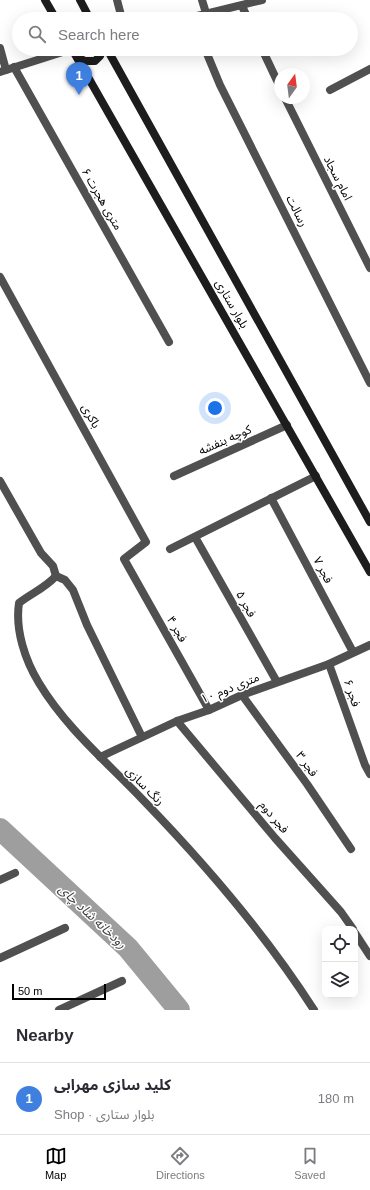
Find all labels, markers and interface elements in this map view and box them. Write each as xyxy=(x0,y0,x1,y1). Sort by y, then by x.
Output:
search box xyxy=(12,12,358,56)
icon: search xyxy=(26,23,48,45)
text: Search here xyxy=(58,26,140,43)
pin: 1 xyxy=(66,62,92,95)
north arrow xyxy=(274,68,310,104)
street label: امام سجاد xyxy=(319,153,355,204)
street label: ۶ متری هجرت xyxy=(79,165,125,233)
street label: رسالت xyxy=(283,193,311,229)
street label: بلوار ستاری xyxy=(212,277,252,331)
your location xyxy=(205,398,225,418)
street label: باکری xyxy=(79,401,103,431)
street label: کوچه بنفشه xyxy=(196,422,255,459)
street label: فجر ۷ xyxy=(310,554,336,586)
street label: فجر ۵ xyxy=(233,588,259,620)
street label: فجر ۴ xyxy=(164,613,190,645)
street label: ۱۰ متری دوم xyxy=(199,670,262,708)
street label: فجر ۶ xyxy=(341,677,363,709)
street label: فجر ۳ xyxy=(293,749,321,779)
street label: رنگ سازی xyxy=(123,764,167,808)
street label: فجر دوم xyxy=(255,798,292,837)
water label: رودخانه شاد چای xyxy=(55,881,130,952)
map controls xyxy=(322,926,358,998)
button: locate xyxy=(322,926,358,962)
button: layers xyxy=(322,962,358,998)
scale bar xyxy=(12,982,106,1001)
text: 50 m xyxy=(18,985,42,997)
text: Nearby xyxy=(16,1026,74,1045)
text: کلید سازی مهرابی xyxy=(54,1076,171,1093)
text: 1 xyxy=(25,1091,33,1106)
text: 180 m xyxy=(318,1091,354,1106)
text: Shop · بلوار ستاری xyxy=(54,1107,154,1122)
tab: Map xyxy=(45,1145,67,1181)
tab: Directions xyxy=(156,1145,205,1181)
tab: Saved xyxy=(294,1145,325,1181)

